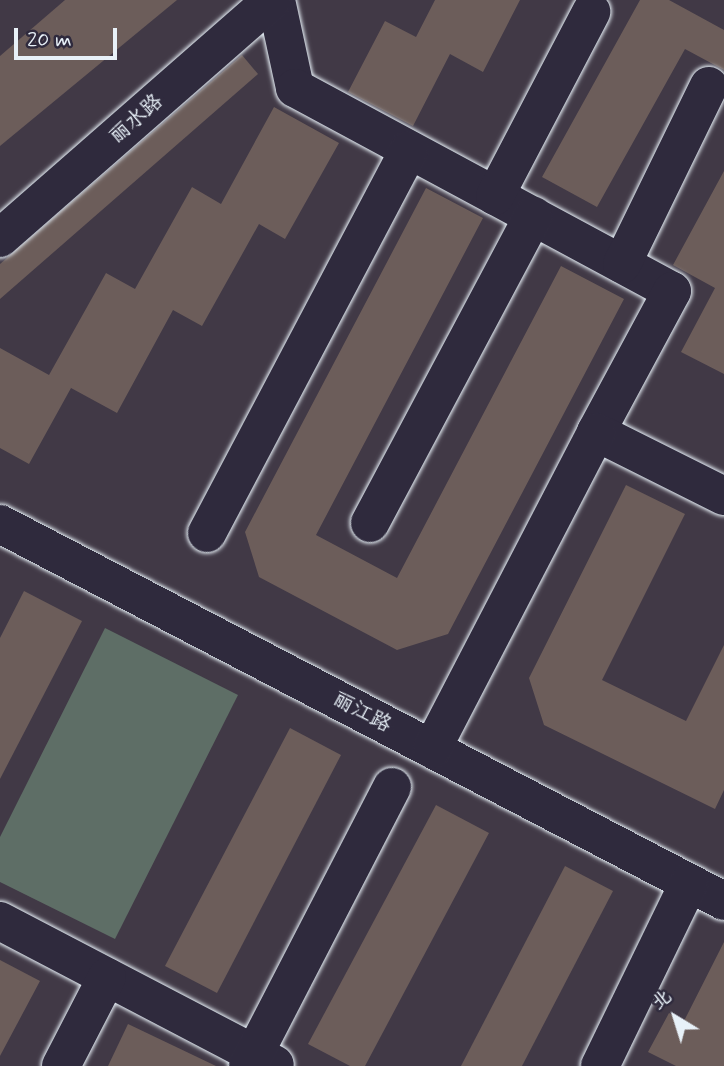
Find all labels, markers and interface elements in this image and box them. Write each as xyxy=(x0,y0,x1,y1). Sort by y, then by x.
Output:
scale bar xyxy=(18,14,121,58)
text: 20 m xyxy=(27,26,72,54)
street label: 丽水路 xyxy=(104,89,168,149)
street label: 丽江路 xyxy=(328,686,396,738)
north arrow xyxy=(640,982,710,1052)
text: 北 xyxy=(647,984,677,1016)

